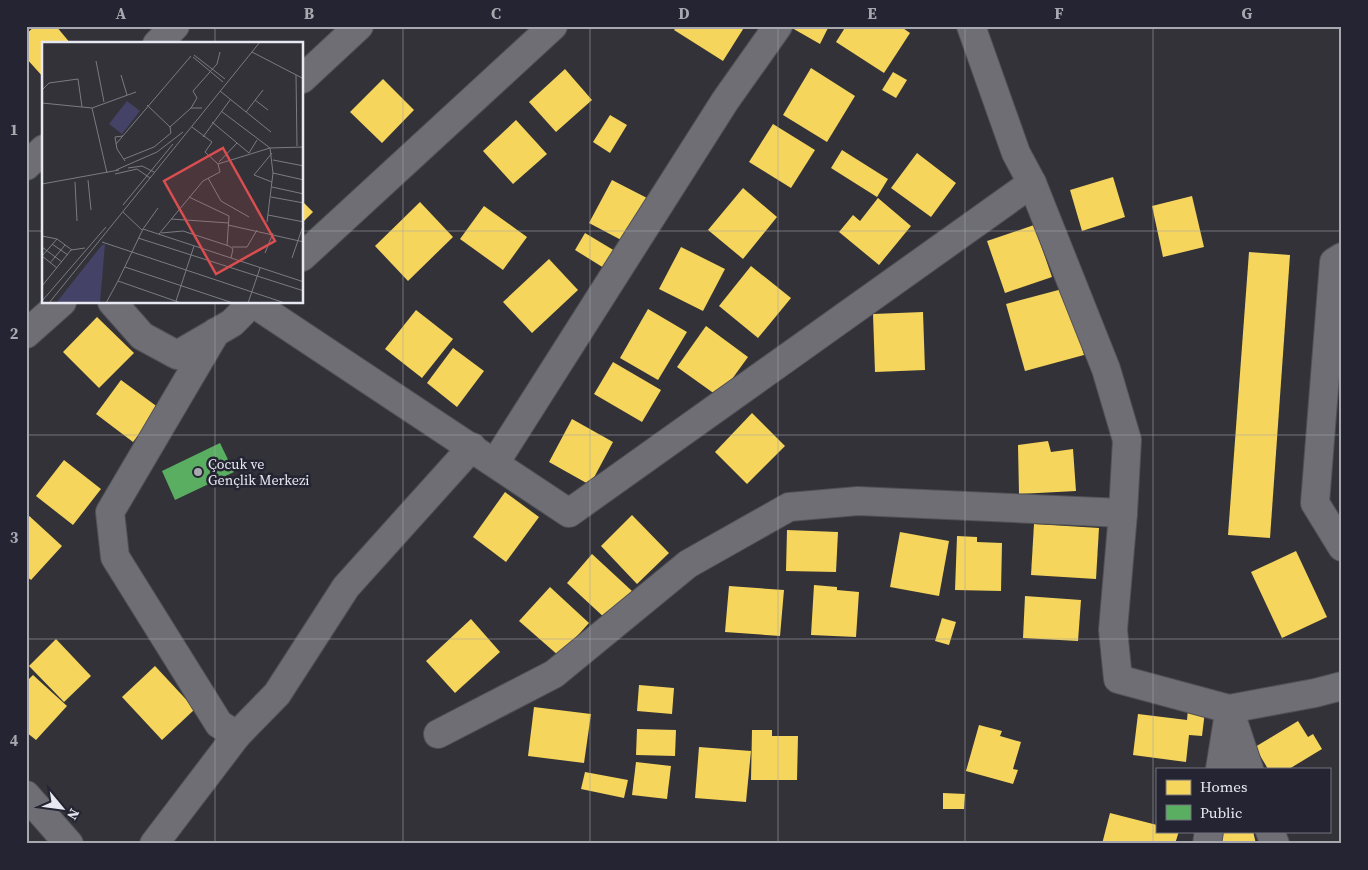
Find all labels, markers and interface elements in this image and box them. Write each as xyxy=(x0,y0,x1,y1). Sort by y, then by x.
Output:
text: A xyxy=(116,2,127,24)
text: B xyxy=(304,2,315,24)
text: C xyxy=(491,2,501,24)
text: D xyxy=(678,2,690,24)
text: E xyxy=(867,2,877,24)
text: F xyxy=(1054,2,1064,24)
text: G xyxy=(1242,2,1253,24)
inset map xyxy=(42,42,304,304)
text: 1 xyxy=(10,118,18,140)
text: 2 xyxy=(10,322,19,344)
place label: Çocuk ve Gençlik Merkezi xyxy=(208,454,309,490)
marker: Çocuk ve Gençlik Merkezi xyxy=(192,466,204,478)
text: 3 xyxy=(10,526,19,548)
text: 4 xyxy=(10,729,19,751)
legend xyxy=(1156,768,1330,832)
text: Homes xyxy=(1200,776,1247,797)
north arrow xyxy=(38,782,88,832)
text: Public xyxy=(1200,802,1242,823)
text: N xyxy=(62,805,85,824)

